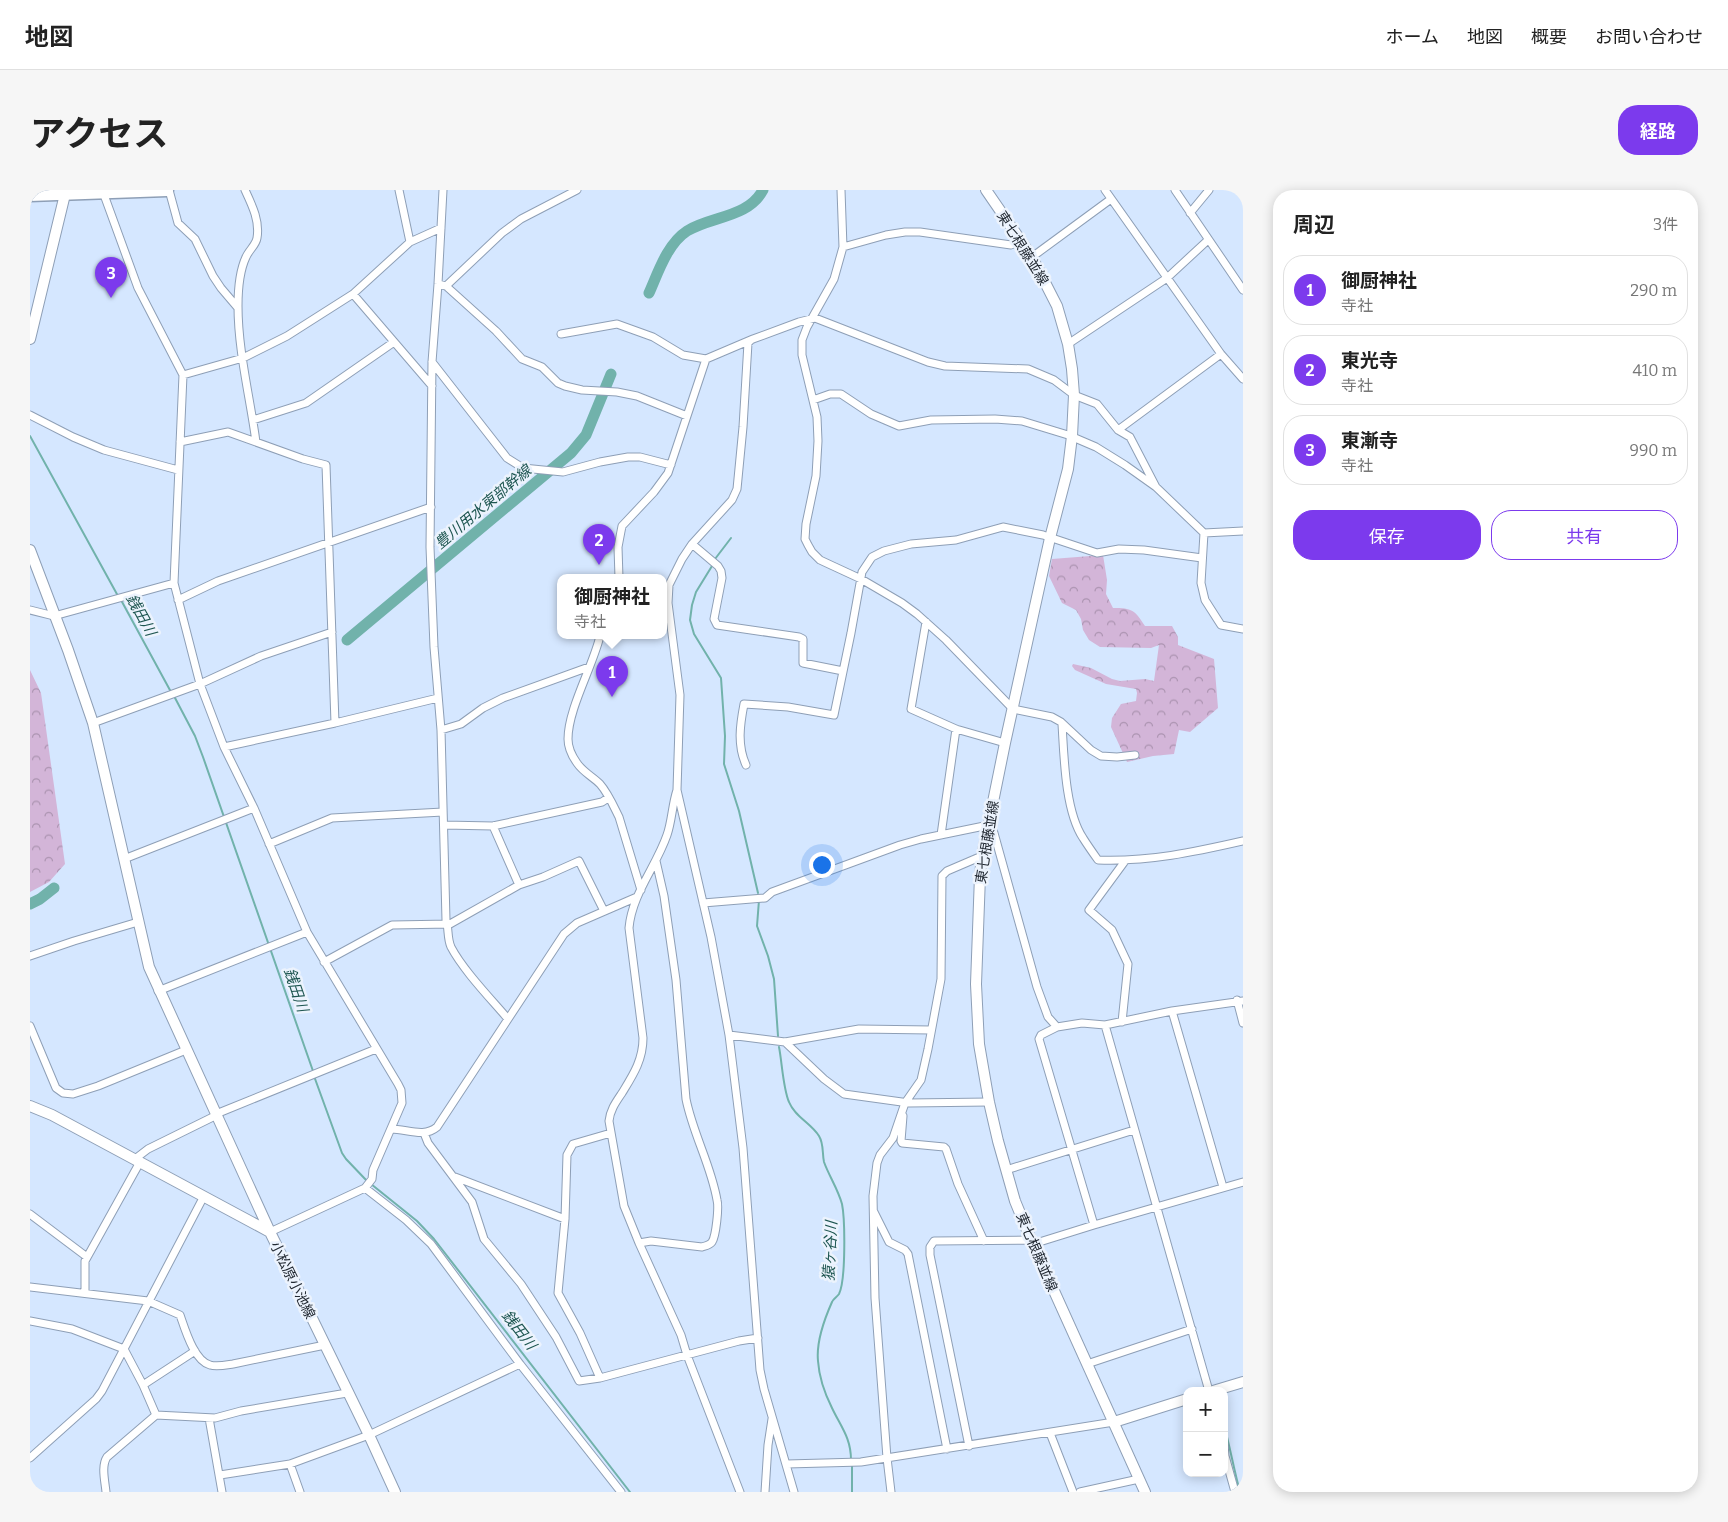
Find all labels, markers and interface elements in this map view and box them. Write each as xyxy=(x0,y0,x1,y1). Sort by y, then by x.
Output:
text: 地図 xyxy=(25,23,73,51)
text: ホーム xyxy=(1386,26,1439,48)
text: 地図 xyxy=(1467,26,1503,48)
text: 概要 xyxy=(1531,26,1567,48)
text: お問い合わせ xyxy=(1595,26,1703,48)
button: 経路 xyxy=(1618,105,1698,155)
text: アクセス xyxy=(30,113,168,155)
street label: 東七根藤並線 xyxy=(993,208,1052,288)
text: 周辺 xyxy=(1293,212,1335,238)
text: 3件 xyxy=(1653,215,1678,234)
pin: 3 xyxy=(95,257,127,298)
text: 御厨神社 xyxy=(1341,269,1417,292)
text: 1 xyxy=(1307,281,1313,300)
text: 290 m xyxy=(1630,281,1677,300)
text: 寺社 xyxy=(1341,296,1373,315)
text: 東光寺 xyxy=(1341,349,1398,372)
text: 2 xyxy=(1305,361,1315,380)
text: 410 m xyxy=(1632,361,1677,380)
text: 寺社 xyxy=(1341,376,1373,395)
text: 東漸寺 xyxy=(1341,429,1398,452)
text: 3 xyxy=(1305,441,1315,460)
text: 990 m xyxy=(1630,441,1677,460)
text: 寺社 xyxy=(1341,456,1373,475)
water label: 豊川用水東部幹線 xyxy=(431,460,536,552)
button: 保存 xyxy=(1293,510,1481,560)
button: 共有 xyxy=(1491,510,1678,560)
pin: 2 xyxy=(583,524,615,565)
popup xyxy=(557,574,667,639)
text: 御厨神社 xyxy=(574,585,650,608)
water label: 銭田川 xyxy=(122,591,161,641)
text: 寺社 xyxy=(574,612,606,631)
pin: 1 xyxy=(596,656,628,697)
street label: 東七根藤並線 xyxy=(973,799,1002,885)
your location xyxy=(809,852,835,878)
water label: 銭田川 xyxy=(280,966,312,1016)
street label: 東七根藤並線 xyxy=(1012,1210,1061,1294)
water label: 猿ヶ谷川 xyxy=(819,1219,841,1281)
street label: 小松原小池線 xyxy=(266,1239,319,1322)
water label: 銭田川 xyxy=(498,1307,541,1355)
map controls xyxy=(1183,1387,1228,1477)
button: + xyxy=(1183,1387,1228,1432)
button: − xyxy=(1183,1432,1228,1477)

